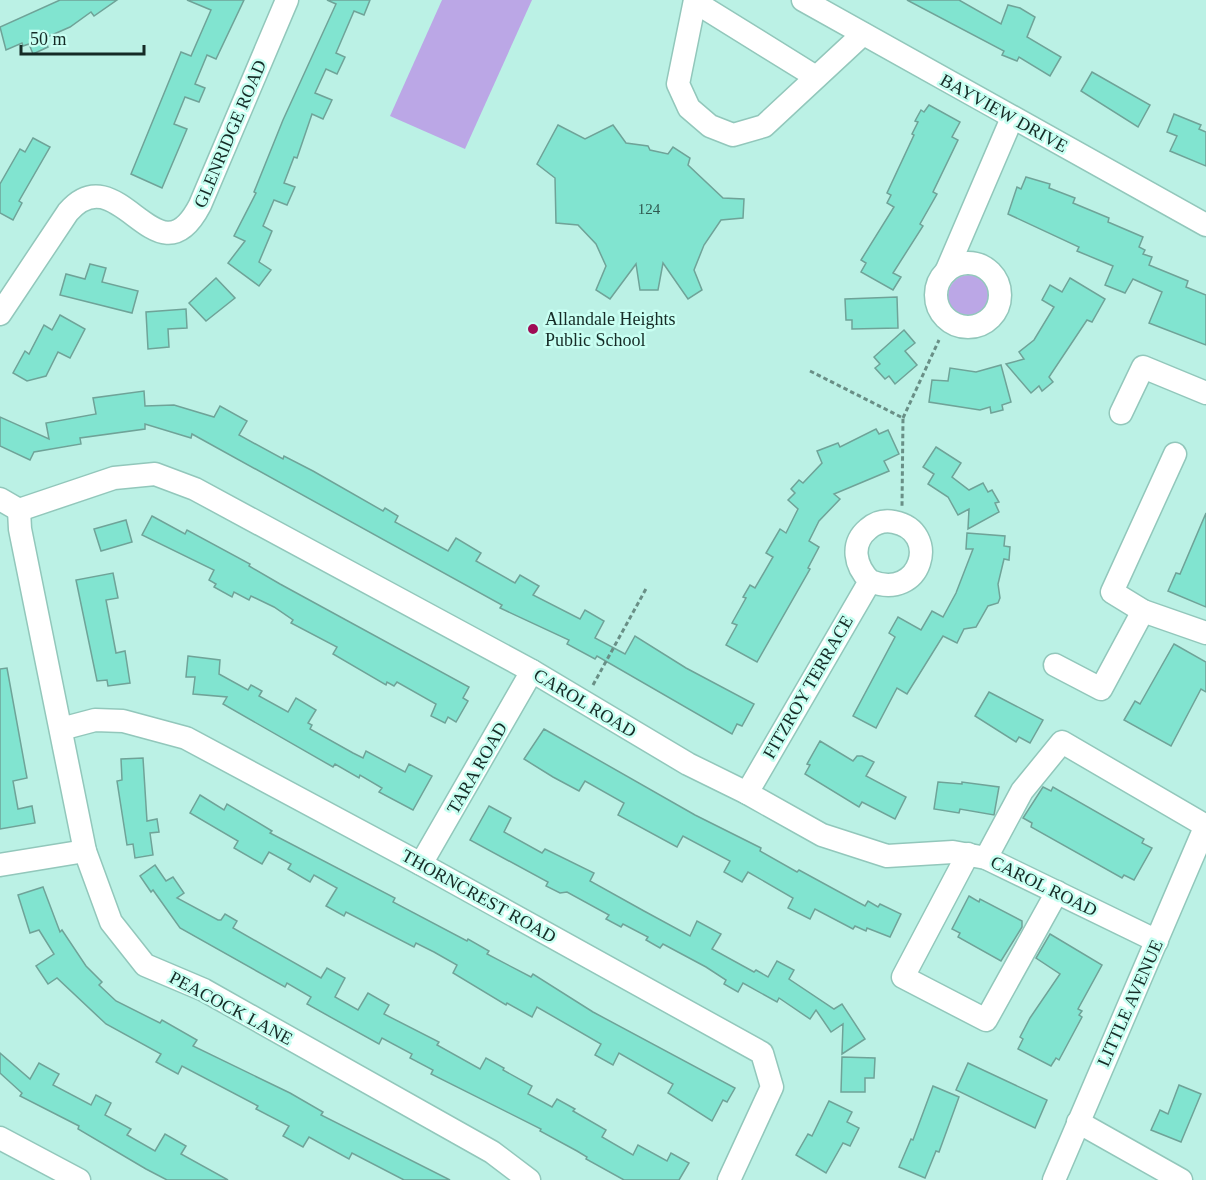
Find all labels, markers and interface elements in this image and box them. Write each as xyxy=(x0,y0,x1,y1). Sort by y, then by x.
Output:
scale bar xyxy=(21,18,144,56)
text: 50 m xyxy=(30,29,67,49)
street label: GLENRIDGE ROAD xyxy=(190,57,270,211)
street label: BAYVIEW DRIVE xyxy=(937,70,1071,156)
house number: 124 xyxy=(638,201,661,217)
place label: Allandale Heights Public School xyxy=(545,309,675,350)
marker: Allandale Heights Public School xyxy=(526,322,540,336)
street label: FITZROY TERRACE xyxy=(759,612,857,762)
street label: CAROL ROAD xyxy=(530,665,640,741)
street label: TARA ROAD xyxy=(443,719,511,817)
street label: THORNCREST ROAD xyxy=(398,845,560,947)
street label: CAROL ROAD xyxy=(988,852,1100,920)
street label: LITTLE AVENUE xyxy=(1093,937,1167,1069)
street label: PEACOCK LANE xyxy=(166,967,296,1049)

